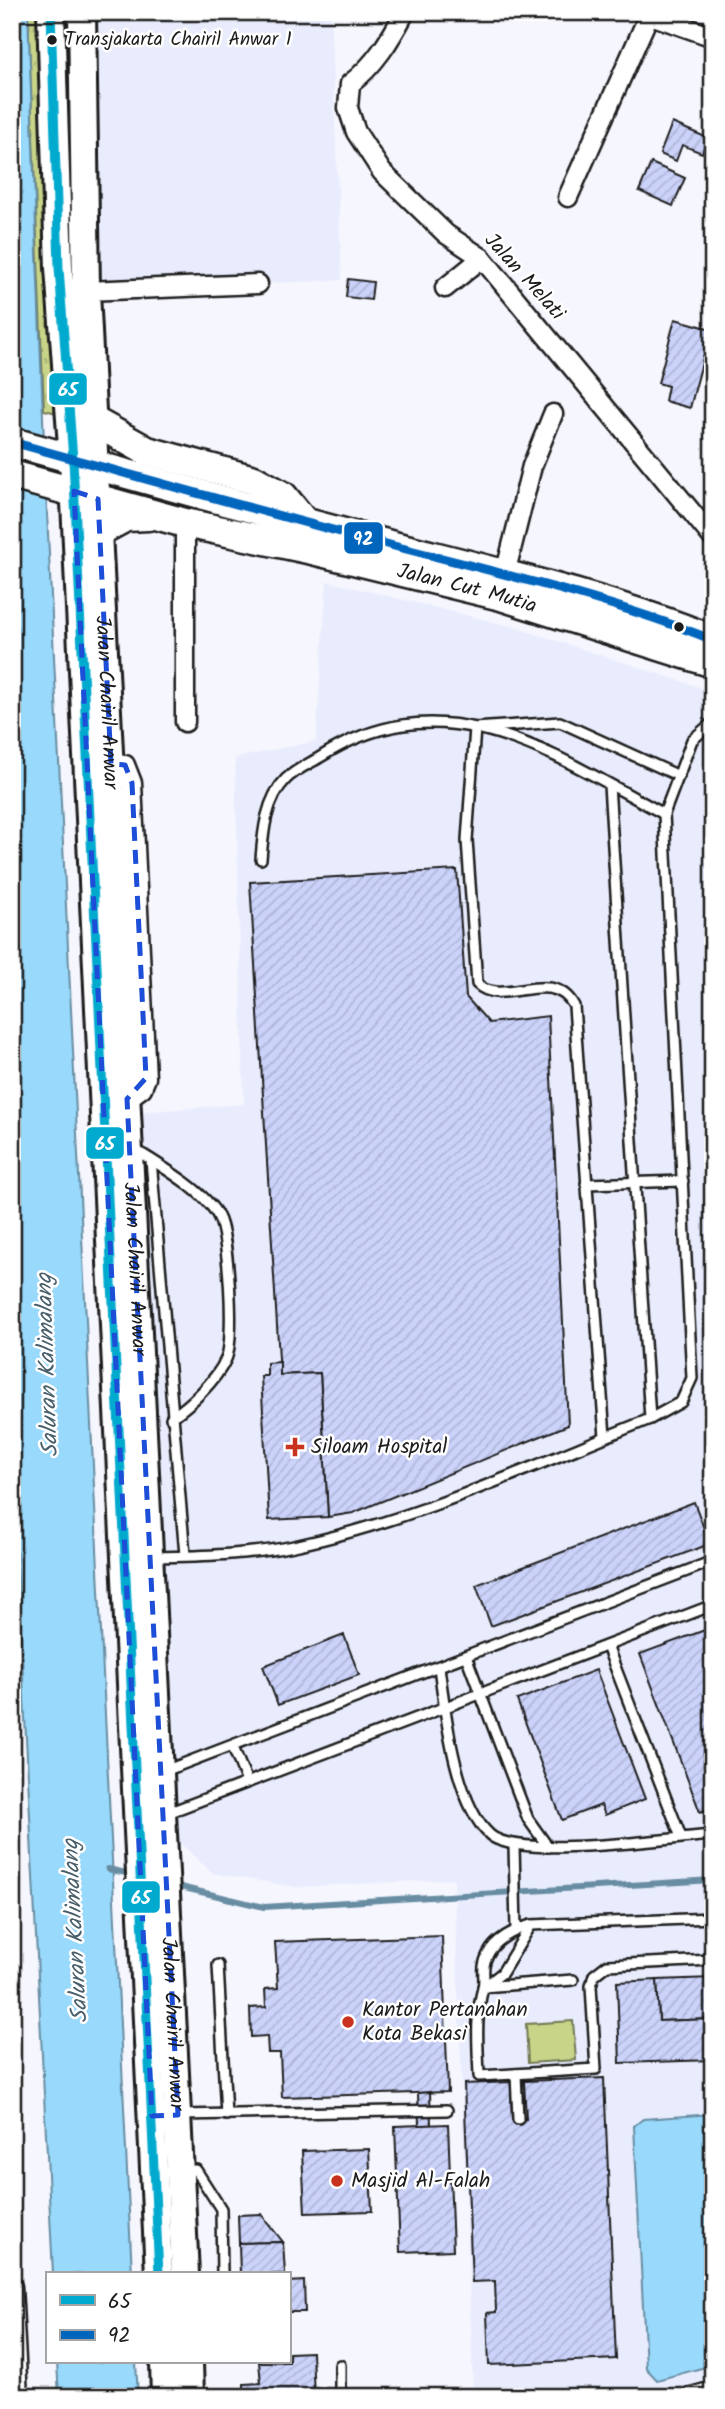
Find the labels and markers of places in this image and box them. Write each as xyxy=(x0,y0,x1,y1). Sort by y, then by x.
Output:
place label: Transjakarta Chairil Anwar 1 xyxy=(65,25,292,55)
marker: Transjakarta Chairil Anwar 1 xyxy=(45,33,59,47)
unlabelled marker xyxy=(672,620,686,634)
place label: Siloam Hospital xyxy=(311,1431,447,1464)
marker: Siloam Hospital xyxy=(285,1437,305,1457)
place label: Kantor Pertanahan Kota Bekasi xyxy=(362,1994,528,2051)
marker: Kantor Pertanahan Kota Bekasi xyxy=(340,2014,356,2030)
place label: Masjid Al-Falah xyxy=(351,2165,490,2198)
marker: Masjid Al-Falah xyxy=(329,2173,345,2189)

